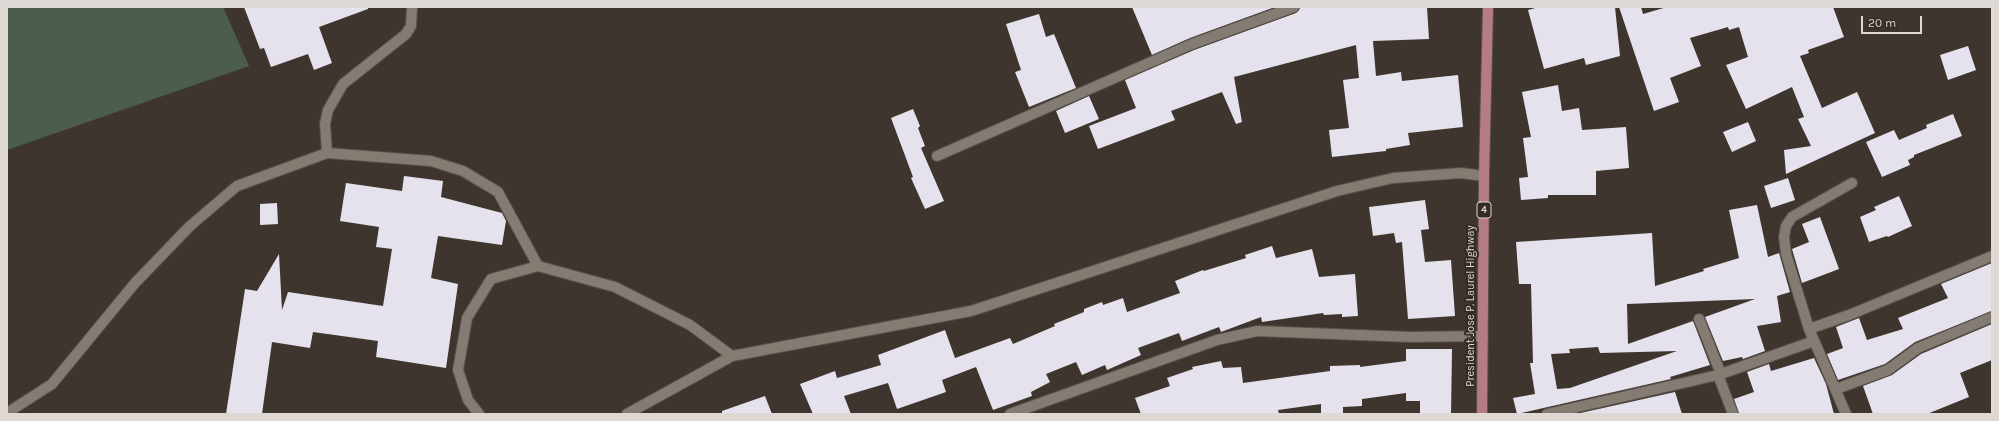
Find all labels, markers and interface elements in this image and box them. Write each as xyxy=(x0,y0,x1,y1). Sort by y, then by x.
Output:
scale bar xyxy=(1863,8,1924,34)
text: 20 m xyxy=(1868,16,1896,30)
road number: 4 xyxy=(1477,202,1491,218)
street label: President Jose P. Laurel Highway xyxy=(1464,225,1478,387)

